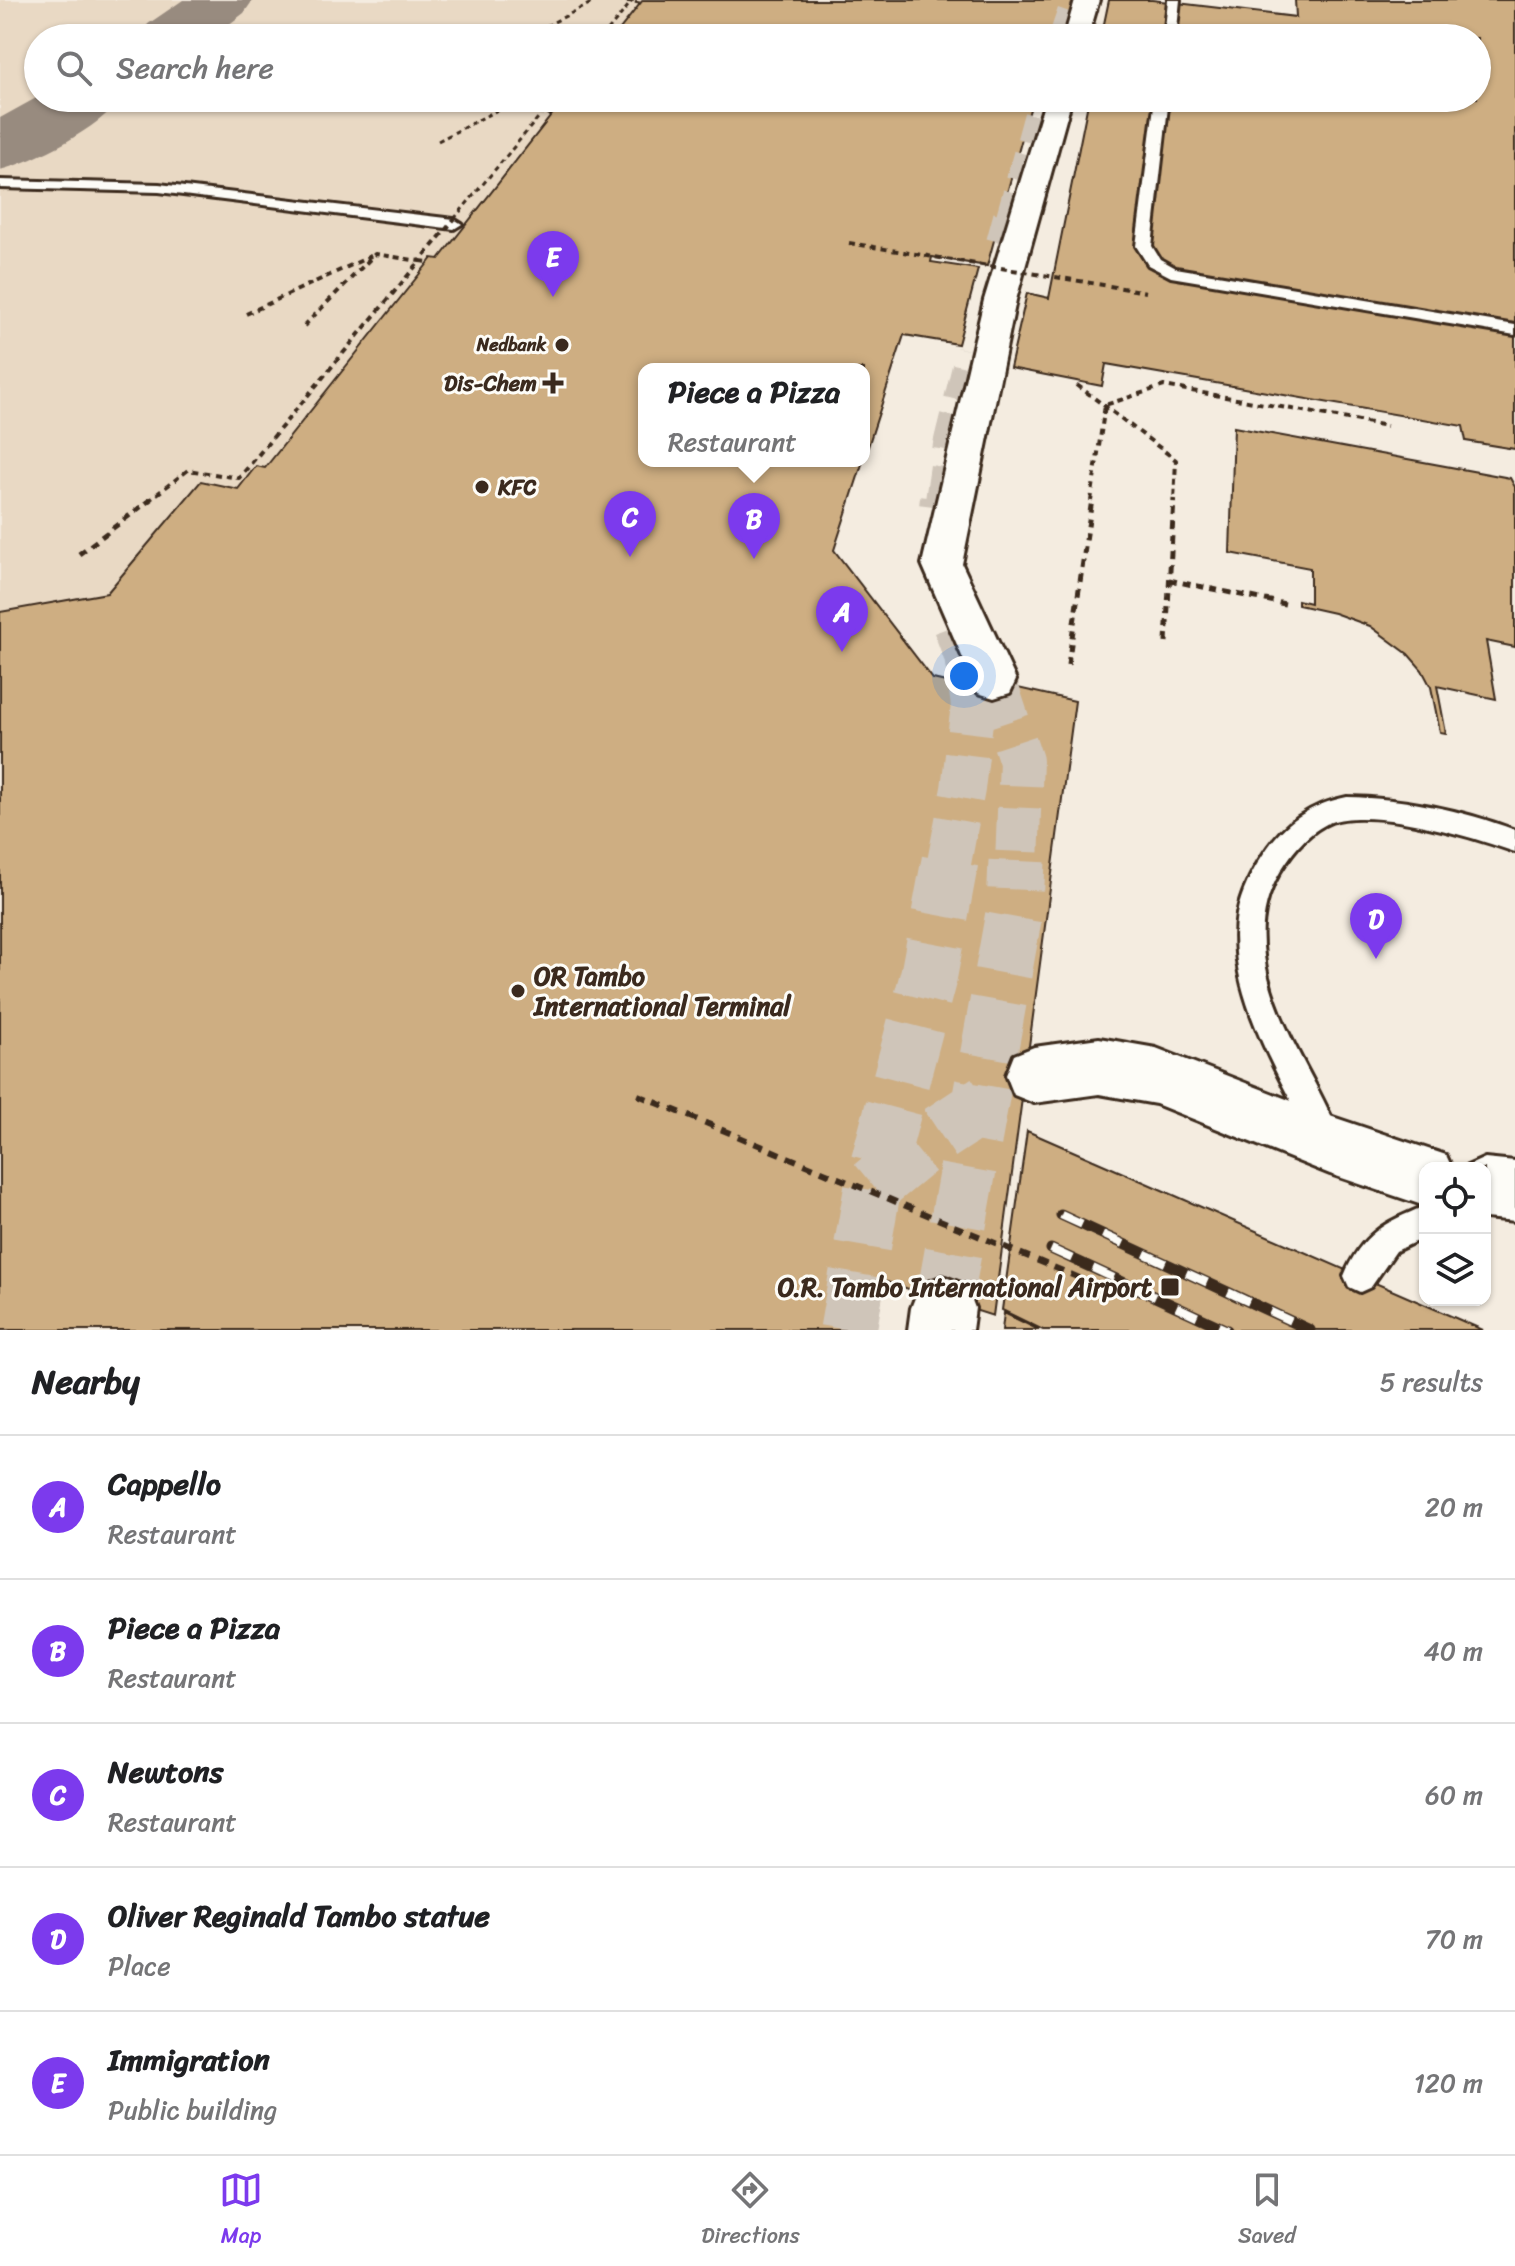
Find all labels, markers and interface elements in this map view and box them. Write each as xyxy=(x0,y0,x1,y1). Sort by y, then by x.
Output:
search box xyxy=(24,24,1491,112)
text: Search here xyxy=(116,41,274,95)
icon: search xyxy=(52,46,96,90)
pin: E xyxy=(527,231,579,297)
place label: Nedbank xyxy=(476,329,546,361)
marker: Nedbank xyxy=(553,336,571,354)
popup xyxy=(638,363,870,467)
place label: Dis-Chem xyxy=(444,364,537,403)
text: Piece a Pizza xyxy=(668,365,840,419)
marker: Dis-Chem xyxy=(544,374,562,392)
text: Restaurant xyxy=(668,419,797,465)
place label: KFC xyxy=(497,468,537,507)
marker: KFC xyxy=(473,478,491,496)
pin: C xyxy=(604,491,656,557)
pin: B xyxy=(728,493,780,559)
pin: A xyxy=(816,586,868,652)
your location xyxy=(944,656,984,696)
pin: D xyxy=(1350,893,1402,959)
place label: OR Tambo International Terminal xyxy=(532,953,792,1029)
marker: OR Tambo International Terminal xyxy=(509,982,527,1000)
map controls xyxy=(1419,1162,1491,1306)
button: locate xyxy=(1419,1162,1491,1234)
button: layers xyxy=(1419,1234,1491,1306)
place label: O.R. Tambo International Airport xyxy=(778,1264,1153,1310)
marker: O.R. Tambo International Airport xyxy=(1159,1276,1181,1298)
text: Nearby xyxy=(32,1352,140,1412)
text: 5 results xyxy=(1380,1359,1483,1405)
text: Cappello xyxy=(108,1457,221,1511)
text: A xyxy=(49,1484,67,1530)
text: 20 m xyxy=(1425,1484,1483,1530)
text: Restaurant xyxy=(108,1511,237,1557)
text: Piece a Pizza xyxy=(108,1601,280,1655)
text: B xyxy=(50,1628,66,1674)
text: 40 m xyxy=(1424,1628,1483,1674)
text: Restaurant xyxy=(108,1655,237,1701)
text: Newtons xyxy=(108,1745,223,1799)
text: C xyxy=(50,1772,66,1818)
text: 60 m xyxy=(1425,1772,1483,1818)
text: Restaurant xyxy=(108,1799,237,1845)
text: Oliver Reginald Tambo statue xyxy=(108,1889,490,1943)
text: D xyxy=(50,1916,66,1962)
text: 70 m xyxy=(1425,1916,1483,1962)
text: Place xyxy=(108,1943,171,1989)
text: Immigration xyxy=(108,2033,270,2087)
text: E xyxy=(51,2060,65,2106)
text: 120 m xyxy=(1414,2060,1483,2106)
text: Public building xyxy=(108,2087,277,2133)
tab: Map xyxy=(219,2168,263,2255)
tab: Directions xyxy=(701,2168,800,2255)
tab: Saved xyxy=(1238,2168,1296,2255)

